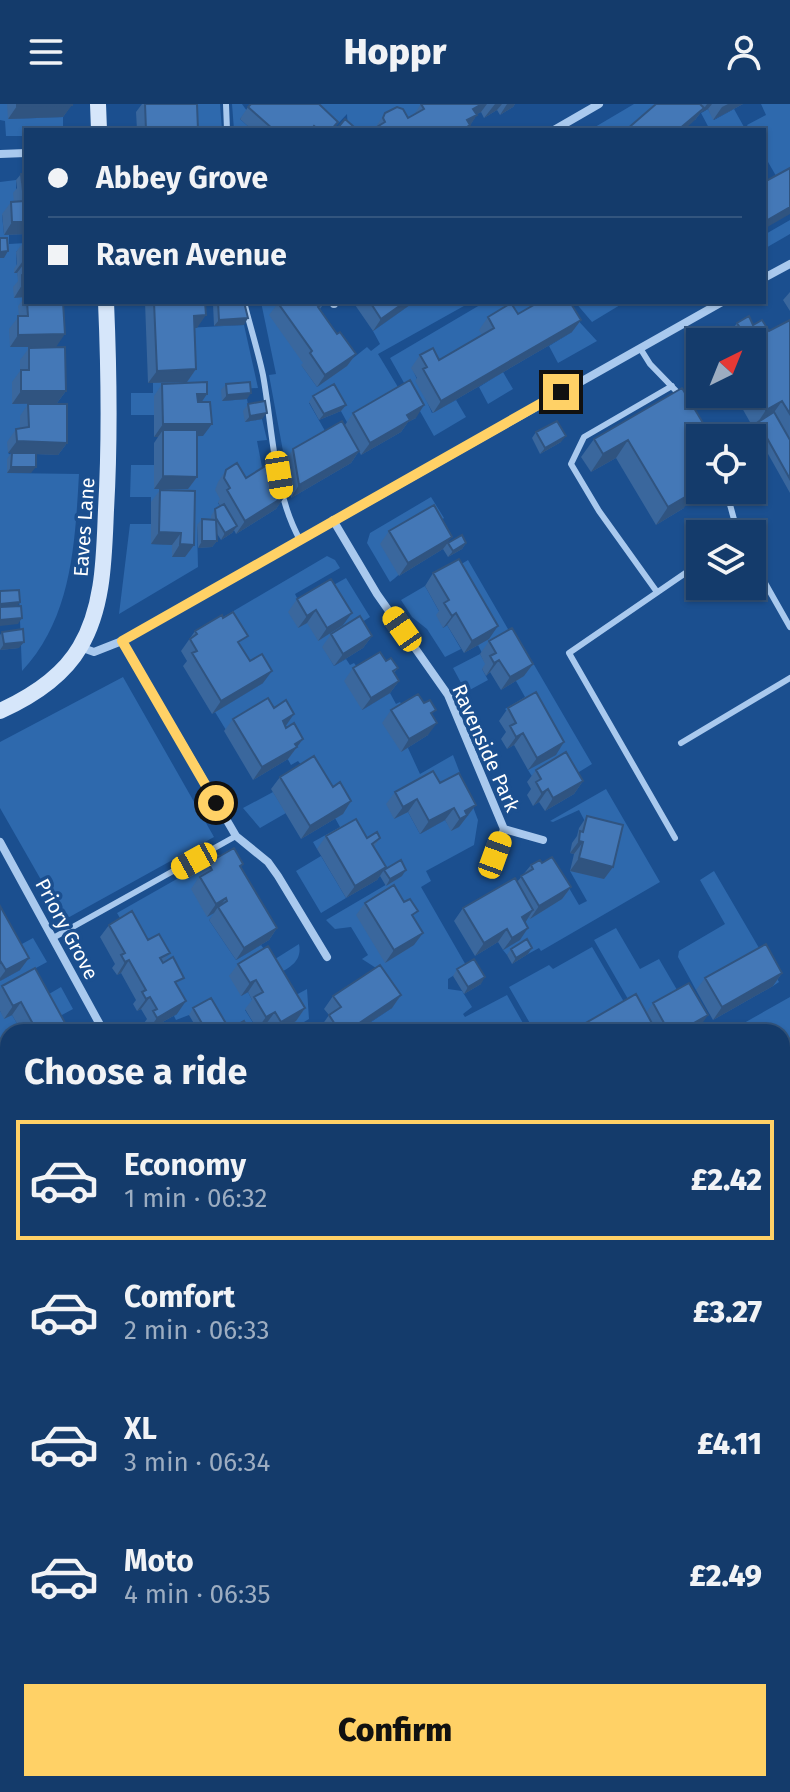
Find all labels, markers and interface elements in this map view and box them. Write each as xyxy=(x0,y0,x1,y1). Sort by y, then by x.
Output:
icon: menu xyxy=(24,30,68,74)
text: Hoppr xyxy=(344,30,446,74)
icon: person xyxy=(722,30,766,74)
text: Abbey Grove xyxy=(96,160,268,196)
text: Raven Avenue xyxy=(96,237,287,273)
north arrow xyxy=(686,328,766,408)
map controls xyxy=(686,328,766,600)
route end xyxy=(543,374,579,410)
button: locate xyxy=(686,424,766,504)
car xyxy=(263,449,295,501)
street label: Eaves Lane xyxy=(69,476,99,578)
button: layers xyxy=(686,520,766,600)
car xyxy=(378,602,426,656)
street label: Ravenside Park xyxy=(447,680,525,816)
route start xyxy=(198,785,234,821)
car xyxy=(476,828,514,882)
car xyxy=(167,839,221,883)
street label: Priory Grove xyxy=(30,874,104,984)
text: Choose a ride xyxy=(24,1050,247,1094)
icon: car xyxy=(28,1144,100,1216)
text: Economy xyxy=(124,1147,246,1183)
text: £2.42 xyxy=(691,1162,762,1198)
text: 1 min · 06:32 xyxy=(124,1183,267,1214)
icon: car xyxy=(28,1276,100,1348)
text: Comfort xyxy=(124,1279,235,1315)
text: £3.27 xyxy=(693,1294,762,1330)
text: 2 min · 06:33 xyxy=(124,1315,269,1346)
icon: car xyxy=(28,1408,100,1480)
text: XL xyxy=(124,1411,157,1447)
text: £4.11 xyxy=(697,1426,762,1462)
text: 3 min · 06:34 xyxy=(124,1447,270,1478)
icon: car xyxy=(28,1540,100,1612)
text: Moto xyxy=(124,1543,194,1579)
text: £2.49 xyxy=(690,1558,762,1594)
text: 4 min · 06:35 xyxy=(124,1579,270,1610)
button: Confirm xyxy=(24,1684,766,1776)

